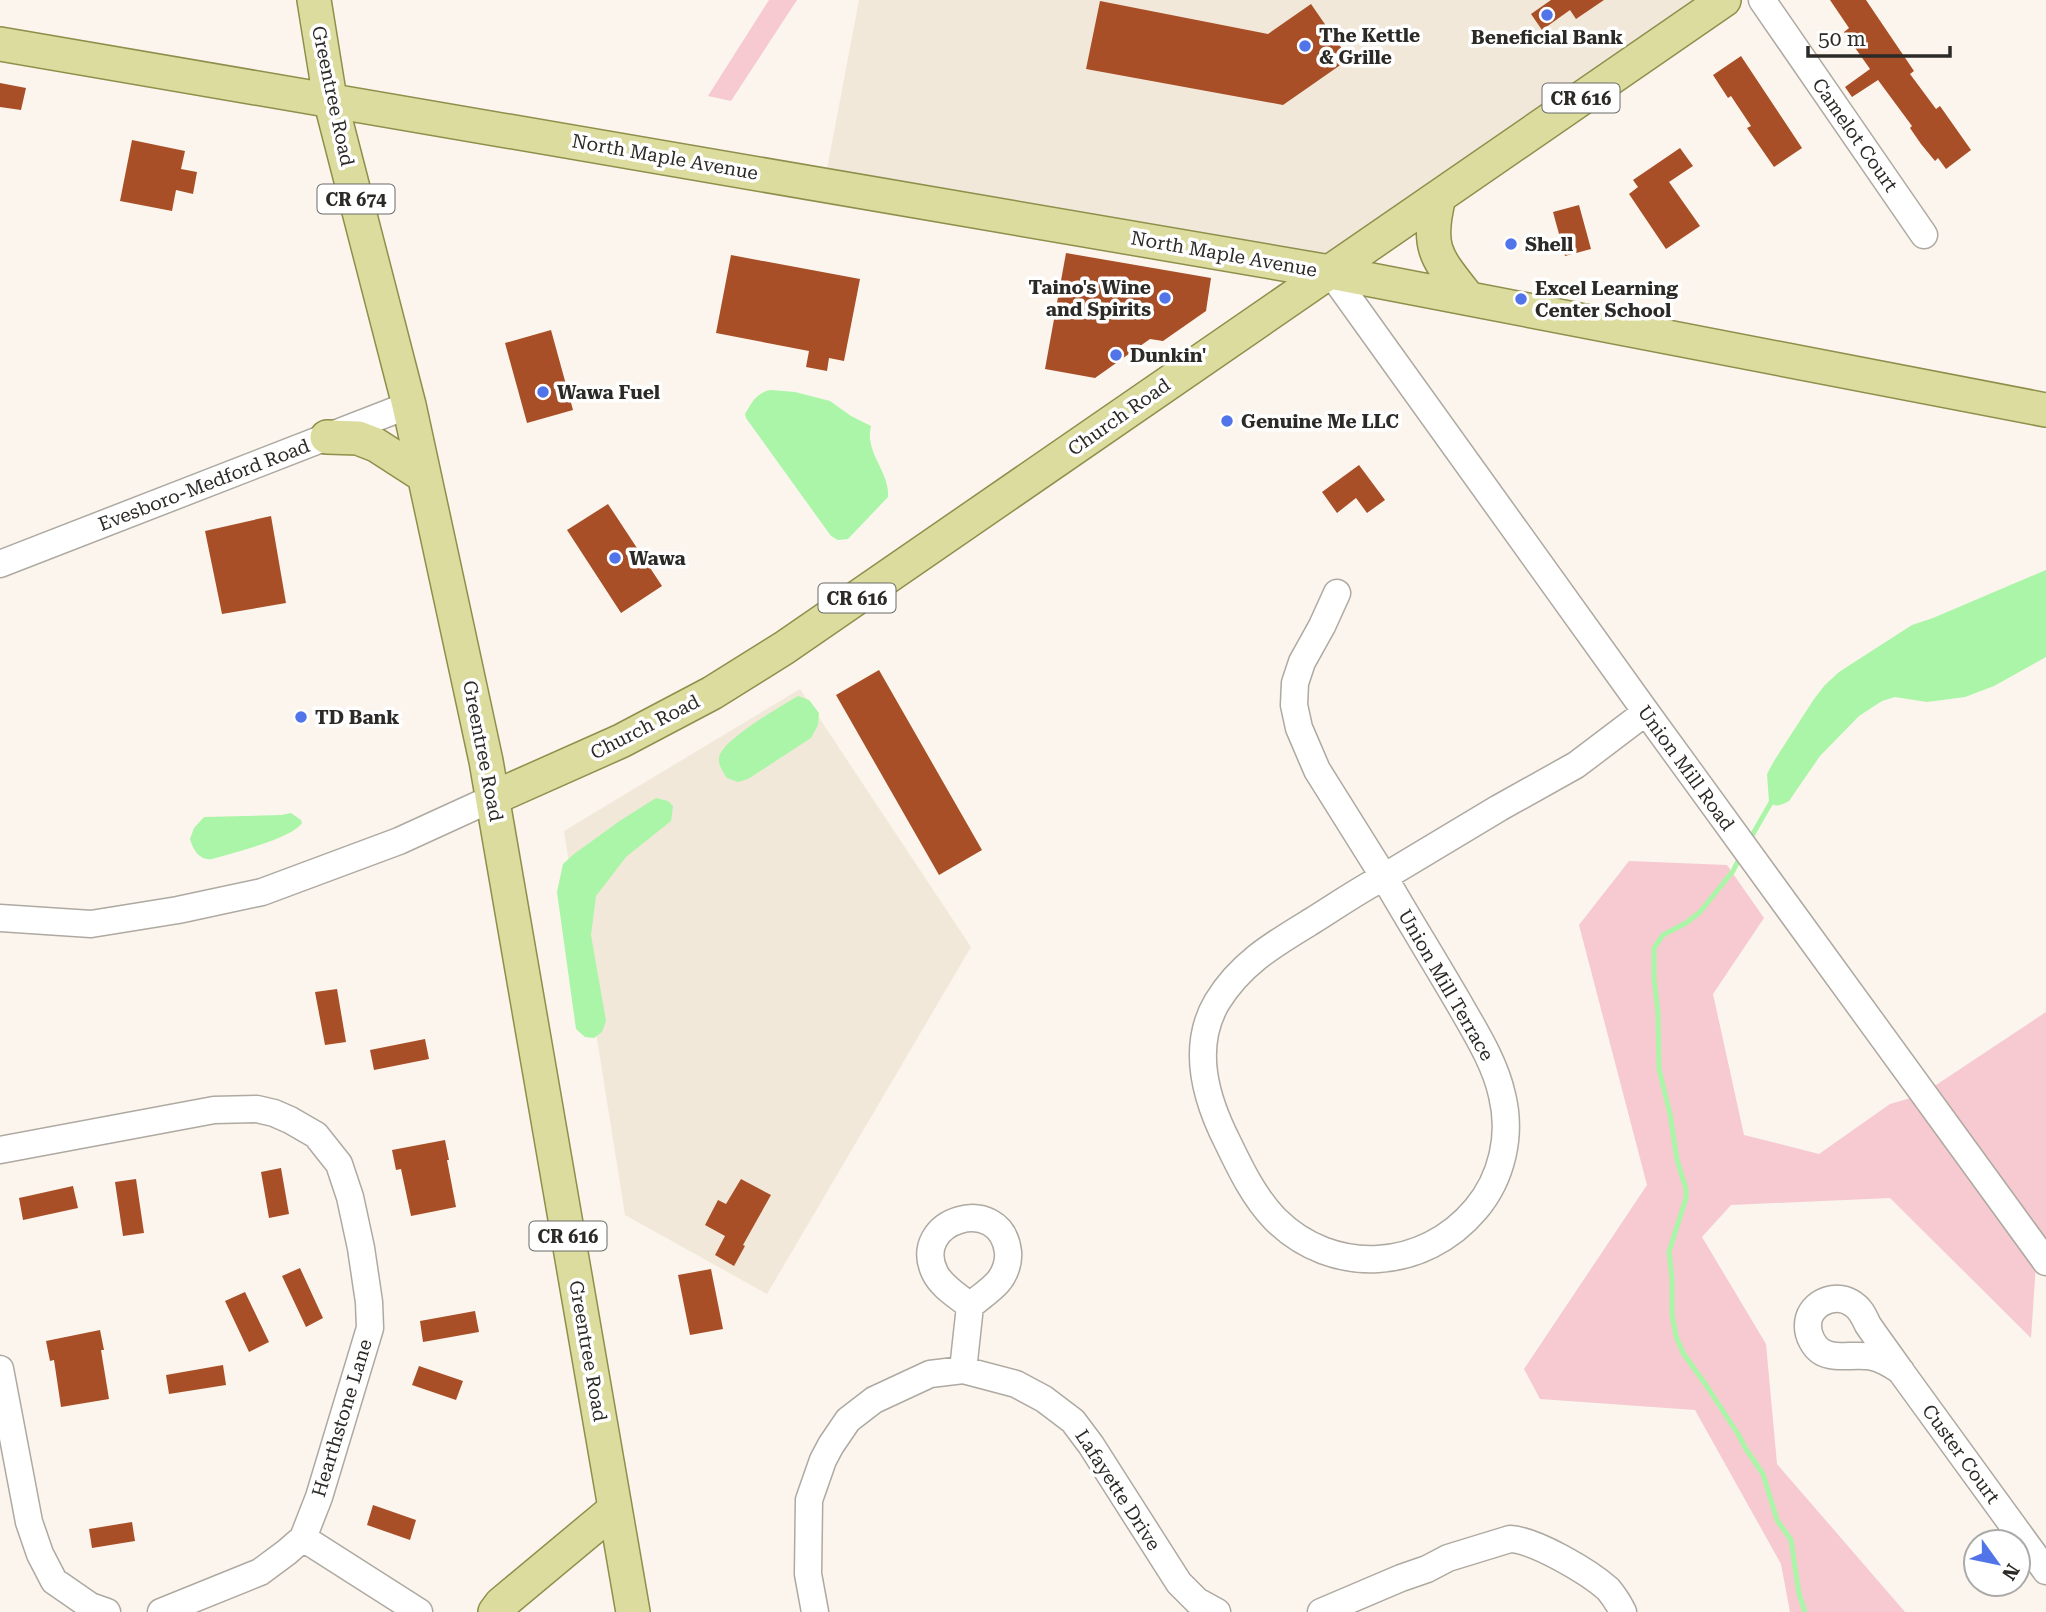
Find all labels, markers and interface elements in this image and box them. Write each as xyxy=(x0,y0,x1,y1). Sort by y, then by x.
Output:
marker: Beneficial Bank xyxy=(1539,7,1555,23)
scale bar xyxy=(1808,14,1950,58)
street label: Greentree Road xyxy=(307,24,359,168)
place label: The Kettle & Grille xyxy=(1319,24,1420,69)
place label: Beneficial Bank xyxy=(1471,26,1623,49)
text: 50 m xyxy=(1818,27,1866,51)
marker: The Kettle & Grille xyxy=(1297,38,1313,54)
street label: Camelot Court xyxy=(1807,74,1903,196)
road number: CR 616 xyxy=(1542,84,1620,113)
street label: North Maple Avenue xyxy=(570,129,760,185)
road number: CR 674 xyxy=(318,184,394,214)
street label: North Maple Avenue xyxy=(1129,226,1319,282)
place label: Shell xyxy=(1525,233,1573,256)
marker: Shell xyxy=(1503,236,1519,252)
place label: Taino's Wine and Spirits xyxy=(1028,276,1151,321)
place label: Excel Learning Center School xyxy=(1535,277,1678,322)
marker: Taino's Wine and Spirits xyxy=(1157,290,1173,306)
marker: Excel Learning Center School xyxy=(1513,291,1529,307)
place label: Dunkin' xyxy=(1130,344,1206,367)
marker: Dunkin' xyxy=(1108,347,1124,363)
street label: Church Road xyxy=(1063,373,1175,461)
place label: Wawa Fuel xyxy=(557,381,660,404)
marker: Wawa Fuel xyxy=(535,384,551,400)
place label: Genuine Me LLC xyxy=(1241,410,1399,433)
marker: Genuine Me LLC xyxy=(1219,413,1235,429)
street label: Evesboro-Medford Road xyxy=(95,434,313,536)
place label: Wawa xyxy=(629,547,686,570)
marker: Wawa xyxy=(607,550,623,566)
road number: CR 616 xyxy=(818,584,896,612)
street label: Greentree Road xyxy=(458,679,508,823)
street label: Church Road xyxy=(587,690,703,764)
street label: Union Mill Road xyxy=(1633,701,1739,835)
place label: TD Bank xyxy=(315,706,399,729)
marker: TD Bank xyxy=(293,709,309,725)
street label: Union Mill Terrace xyxy=(1393,905,1499,1065)
road number: CR 616 xyxy=(530,1222,606,1251)
street label: Greentree Road xyxy=(564,1279,612,1423)
street label: Hearthstone Lane xyxy=(307,1336,377,1500)
street label: Custer Court xyxy=(1917,1400,2005,1508)
street label: Lafayette Drive xyxy=(1070,1425,1166,1555)
north arrow xyxy=(1962,1528,2032,1598)
text: N xyxy=(1997,1560,2024,1585)

